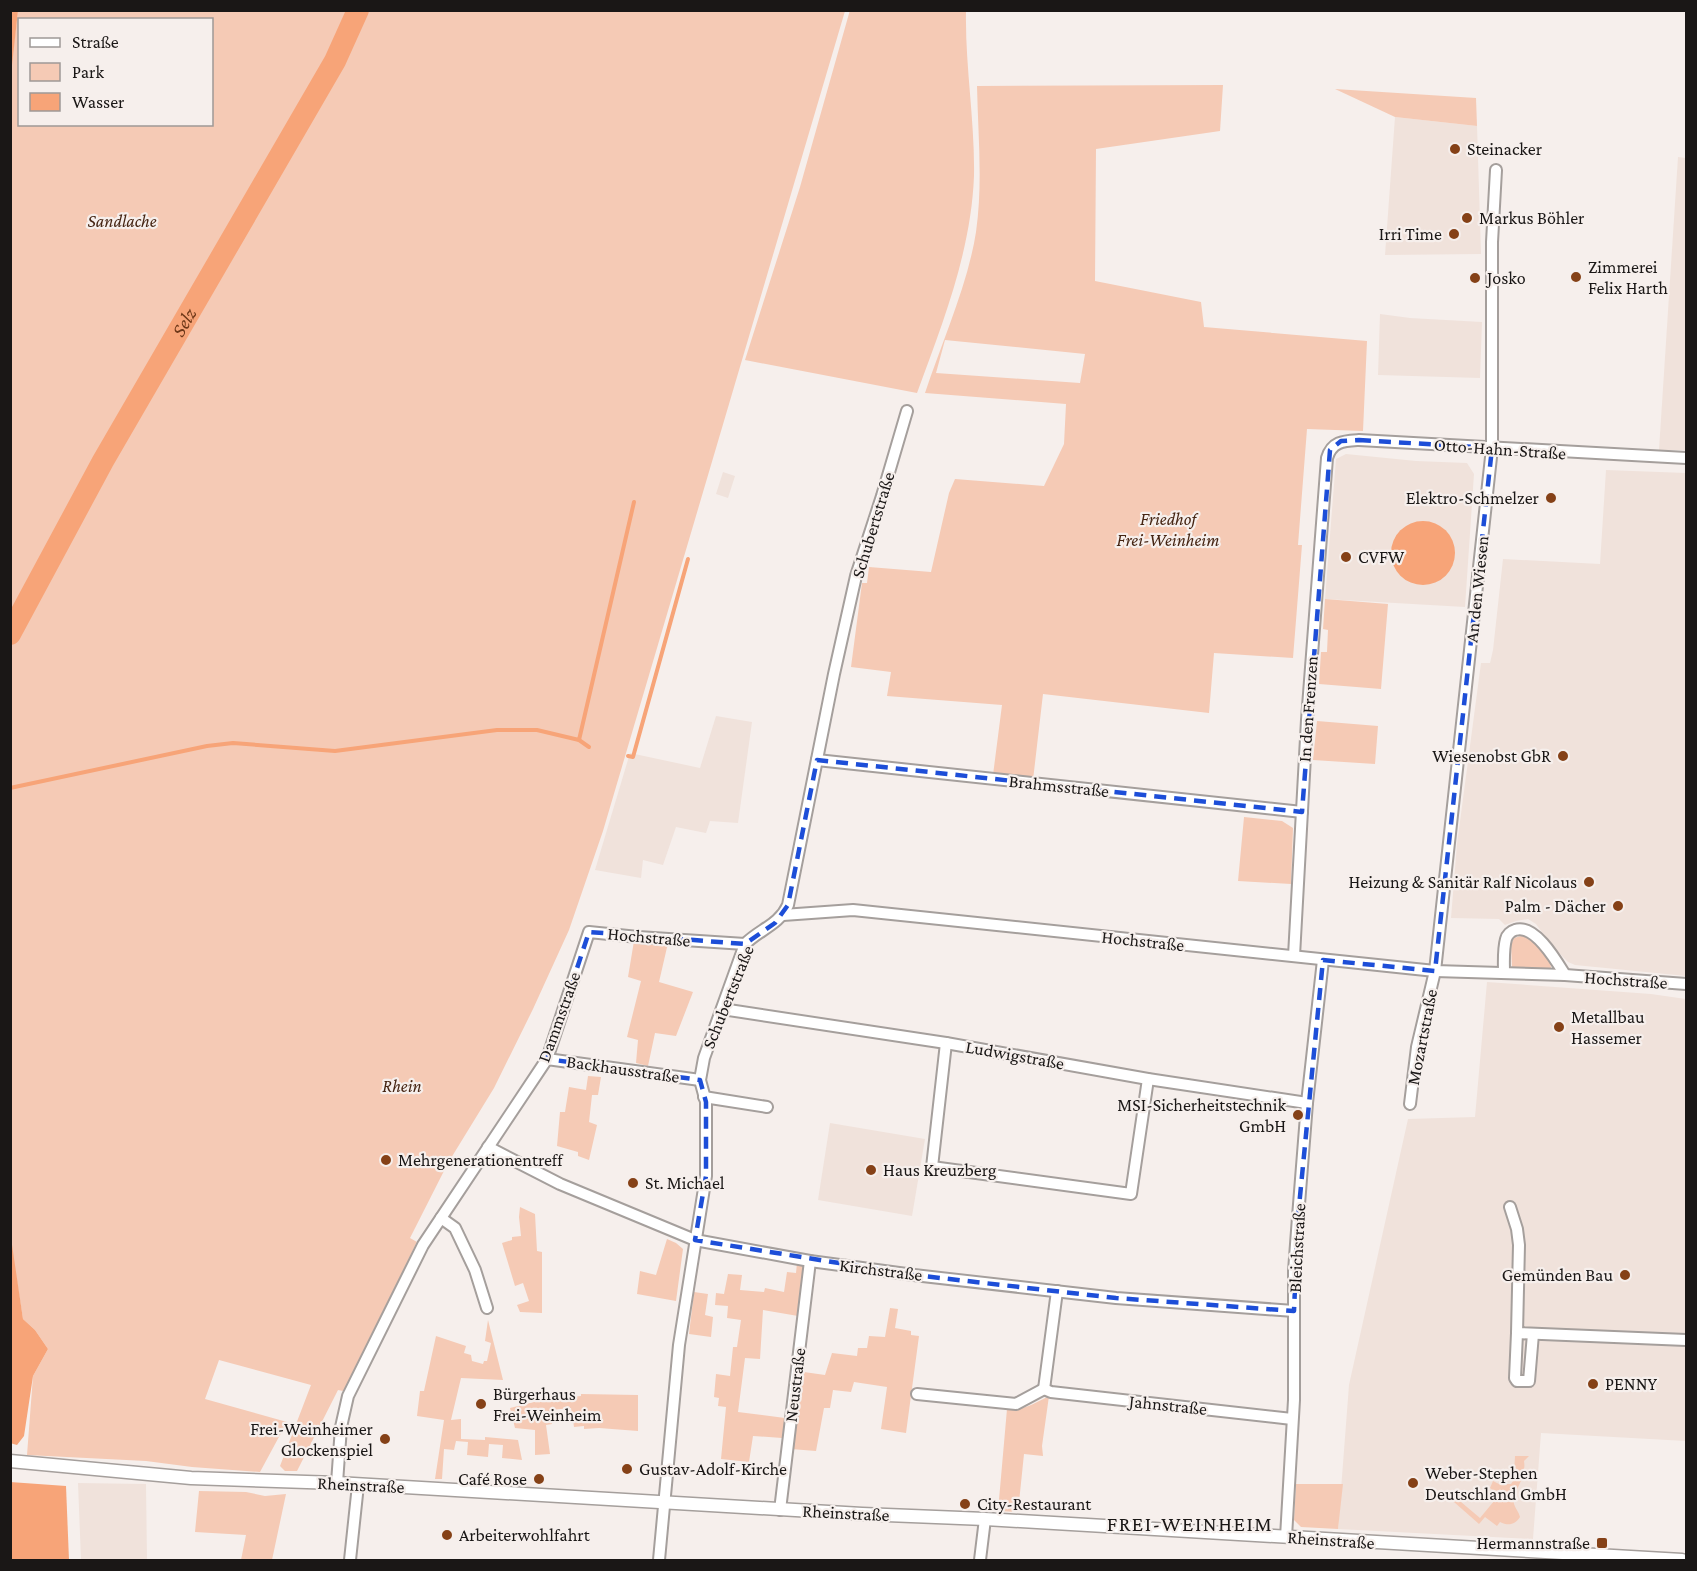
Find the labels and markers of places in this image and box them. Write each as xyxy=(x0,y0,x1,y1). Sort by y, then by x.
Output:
place label: Steinacker xyxy=(1467,139,1543,159)
marker: Steinacker xyxy=(1448,142,1462,156)
place label: Markus Böhler xyxy=(1479,208,1585,228)
marker: Markus Böhler xyxy=(1460,211,1474,225)
place label: Irri Time xyxy=(1379,224,1442,244)
marker: Irri Time xyxy=(1447,227,1461,241)
place label: Zimmerei Felix Harth xyxy=(1588,257,1668,298)
place label: Josko xyxy=(1485,268,1526,288)
marker: Zimmerei Felix Harth xyxy=(1569,270,1583,284)
marker: Josko xyxy=(1468,271,1482,285)
place label: Elektro-Schmelzer xyxy=(1406,488,1540,508)
marker: Elektro-Schmelzer xyxy=(1544,491,1558,505)
place label: CVFW xyxy=(1358,547,1405,567)
marker: CVFW xyxy=(1339,550,1353,564)
place label: Wiesenobst GbR xyxy=(1432,746,1552,766)
marker: Wiesenobst GbR xyxy=(1556,749,1570,763)
place label: Heizung & Sanitär Ralf Nicolaus xyxy=(1348,872,1577,892)
marker: Heizung & Sanitär Ralf Nicolaus xyxy=(1582,875,1596,889)
place label: Palm - Dächer xyxy=(1505,896,1607,916)
marker: Palm - Dächer xyxy=(1611,899,1625,913)
place label: Metallbau Hassemer xyxy=(1571,1007,1645,1048)
marker: Metallbau Hassemer xyxy=(1552,1020,1566,1034)
place label: MSI-Sicherheitstechnik GmbH xyxy=(1117,1095,1286,1136)
marker: MSI-Sicherheitstechnik GmbH xyxy=(1291,1108,1305,1122)
place label: Mehrgenerationentreff xyxy=(398,1150,564,1170)
marker: Mehrgenerationentreff xyxy=(379,1153,393,1167)
place label: Haus Kreuzberg xyxy=(883,1160,997,1180)
marker: Haus Kreuzberg xyxy=(864,1163,878,1177)
place label: St. Michael xyxy=(645,1173,725,1193)
marker: St. Michael xyxy=(626,1176,640,1190)
place label: Gemünden Bau xyxy=(1502,1265,1613,1285)
marker: Gemünden Bau xyxy=(1618,1268,1632,1282)
place label: PENNY xyxy=(1605,1374,1657,1394)
marker: PENNY xyxy=(1586,1377,1600,1391)
place label: Bürgerhaus Frei-Weinheim xyxy=(493,1384,602,1425)
marker: Bürgerhaus Frei-Weinheim xyxy=(474,1397,488,1411)
place label: Frei-Weinheimer Glockenspiel xyxy=(250,1419,374,1460)
marker: Frei-Weinheimer Glockenspiel xyxy=(378,1432,392,1446)
place label: Gustav-Adolf-Kirche xyxy=(639,1459,787,1479)
marker: Gustav-Adolf-Kirche xyxy=(620,1462,634,1476)
place label: Weber-Stephen Deutschland GmbH xyxy=(1425,1463,1567,1504)
place label: Café Rose xyxy=(458,1469,527,1489)
marker: Café Rose xyxy=(532,1472,546,1486)
marker: Weber-Stephen Deutschland GmbH xyxy=(1406,1476,1420,1490)
place label: City-Restaurant xyxy=(977,1494,1092,1514)
marker: City-Restaurant xyxy=(958,1497,972,1511)
place label: Arbeiterwohlfahrt xyxy=(459,1525,591,1545)
marker: Arbeiterwohlfahrt xyxy=(440,1528,454,1542)
place label: Hermannstraße xyxy=(1476,1533,1590,1553)
marker: Hermannstraße xyxy=(1595,1536,1609,1550)

